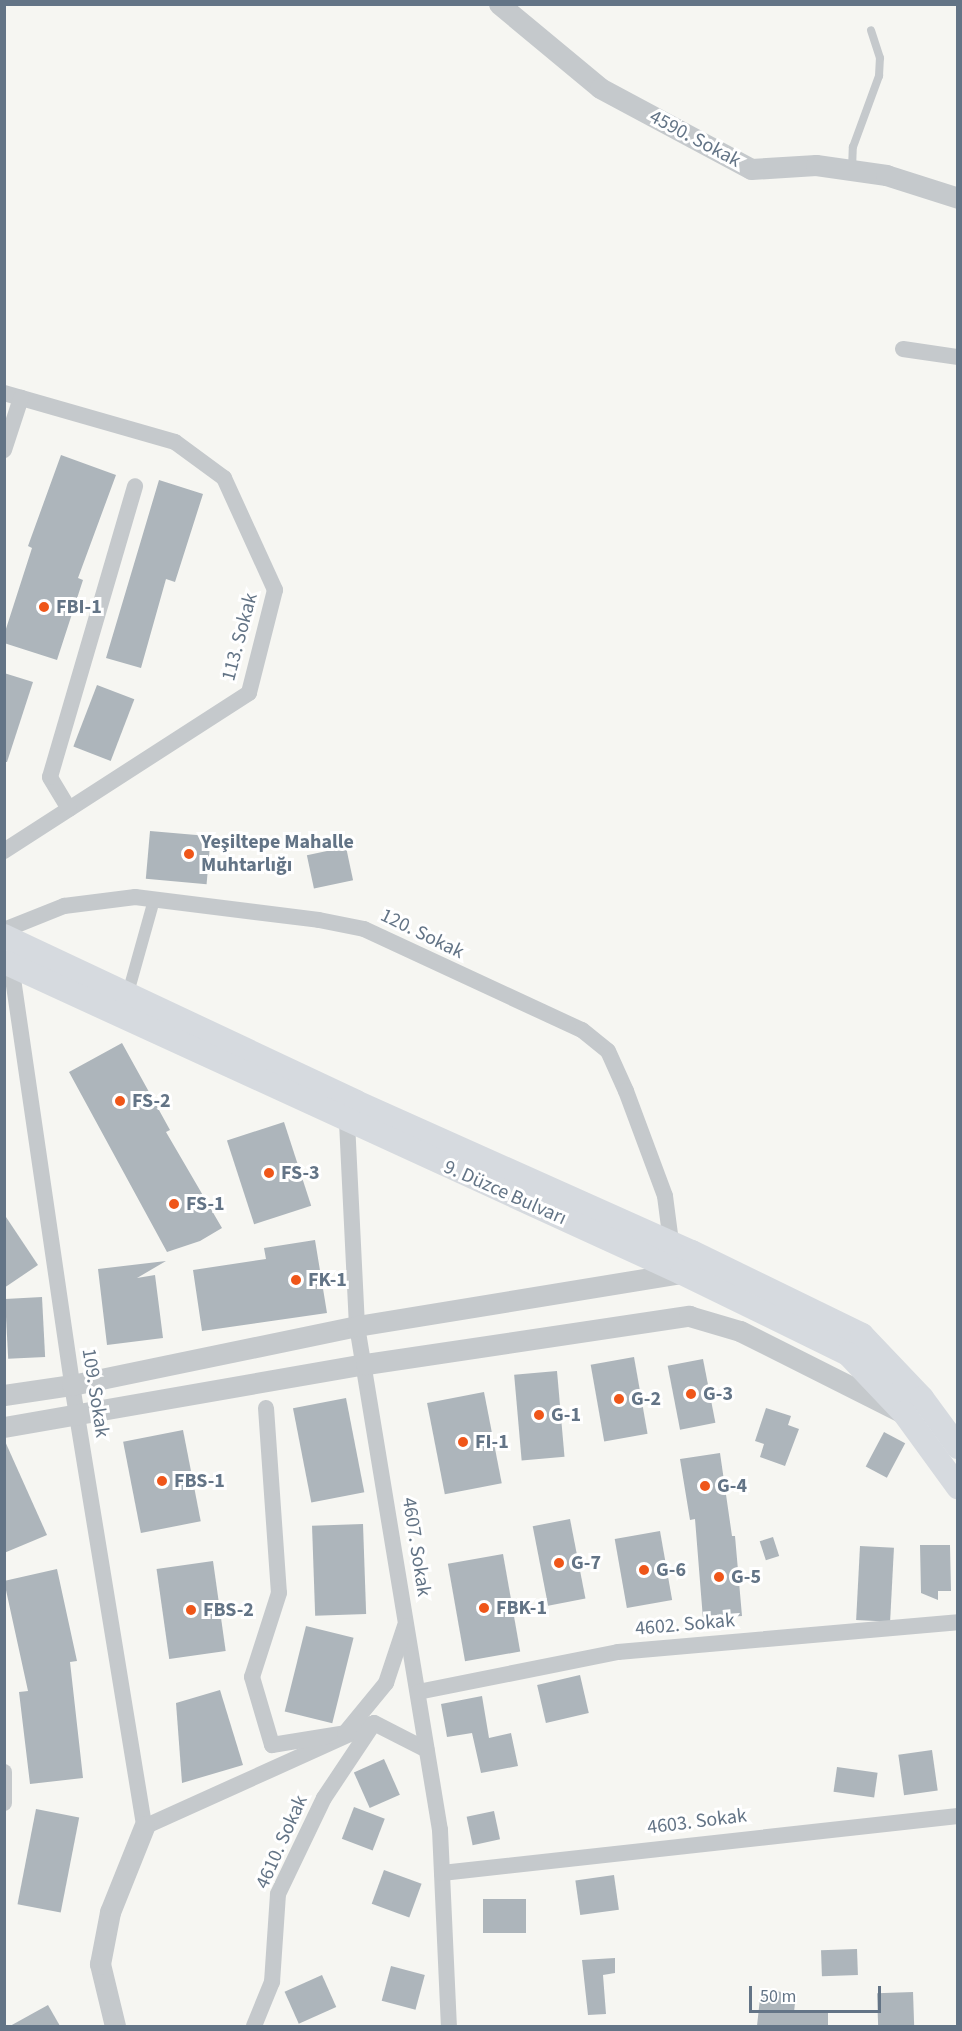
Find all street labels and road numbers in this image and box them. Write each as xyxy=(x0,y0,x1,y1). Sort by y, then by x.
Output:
street label: 4590. Sokak xyxy=(645,105,745,173)
street label: 113. Sokak xyxy=(217,590,263,684)
street label: 120. Sokak xyxy=(376,903,468,965)
street label: 9. Düzce Bulvarı xyxy=(440,1155,570,1231)
street label: 109. Sokak xyxy=(76,1347,114,1439)
street label: 4607. Sokak xyxy=(396,1496,436,1598)
street label: 4602. Sokak xyxy=(634,1609,736,1641)
street label: 4610. Sokak xyxy=(251,1791,313,1893)
street label: 4603. Sokak xyxy=(646,1804,748,1840)

